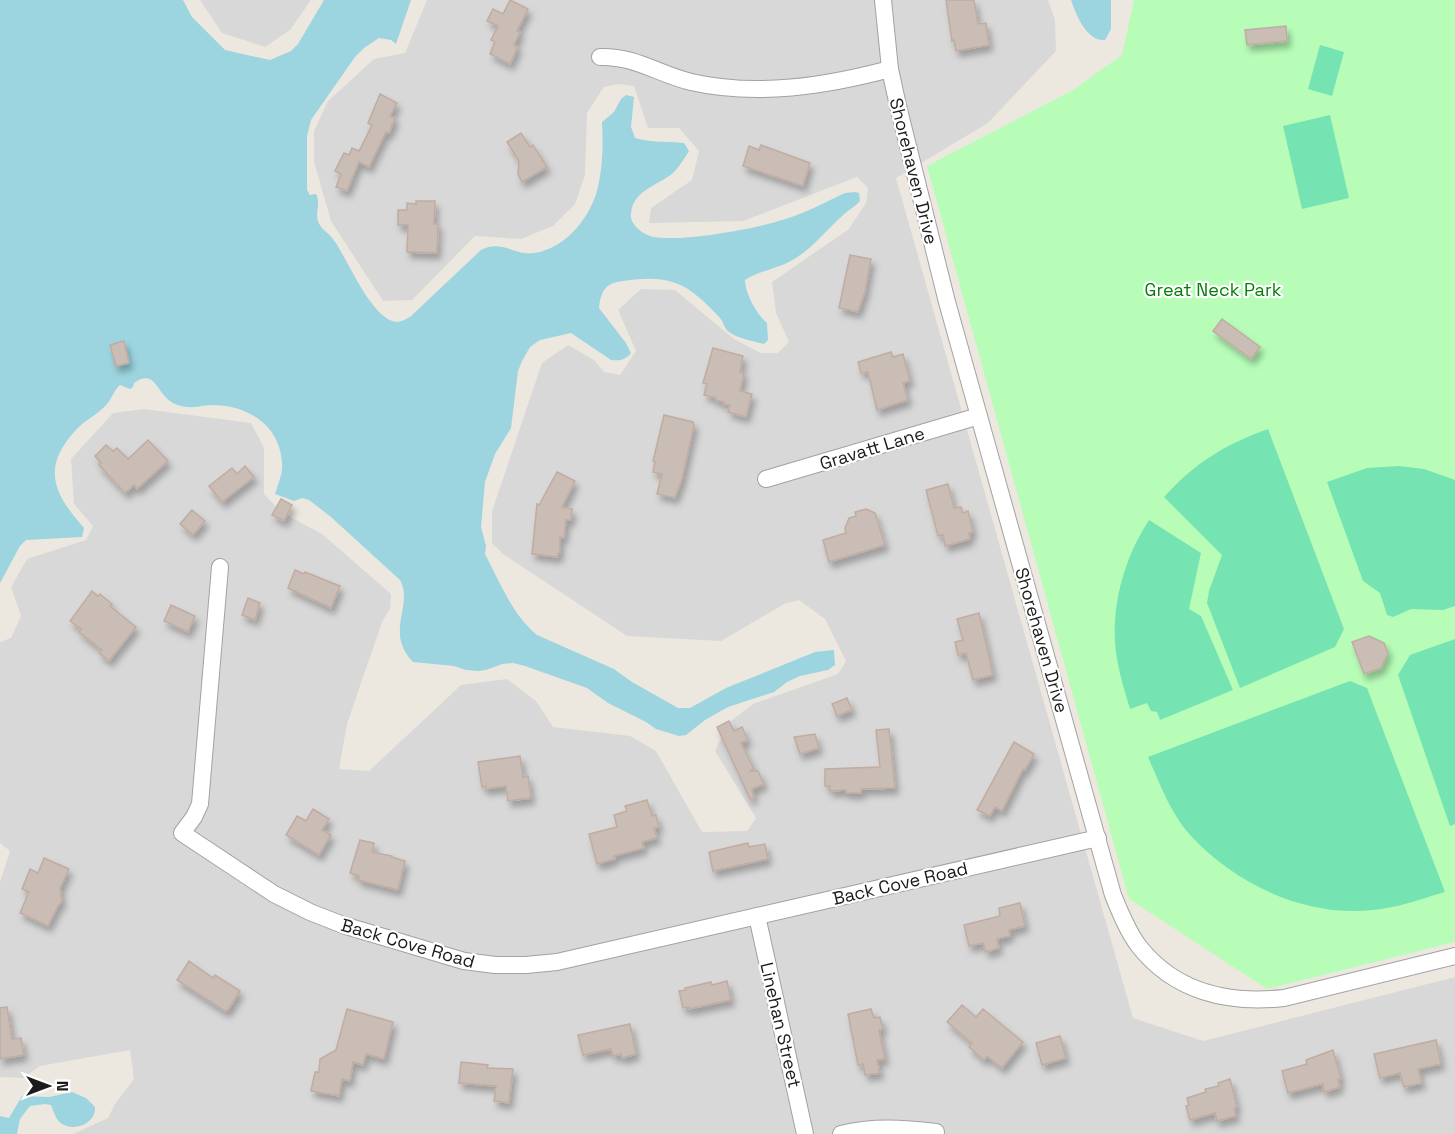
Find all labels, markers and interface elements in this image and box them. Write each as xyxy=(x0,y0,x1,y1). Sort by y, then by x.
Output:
street label: Shorehaven Drive xyxy=(885,95,943,247)
park label: Great Neck Park xyxy=(1145,278,1282,301)
street label: Gravatt Lane xyxy=(817,421,927,475)
street label: Shorehaven Drive xyxy=(1010,565,1074,715)
street label: Back Cove Road xyxy=(830,856,970,910)
street label: Back Cove Road xyxy=(338,913,478,973)
street label: Linehan Street xyxy=(755,960,807,1090)
north arrow xyxy=(18,1056,78,1116)
text: N xyxy=(52,1081,73,1091)

